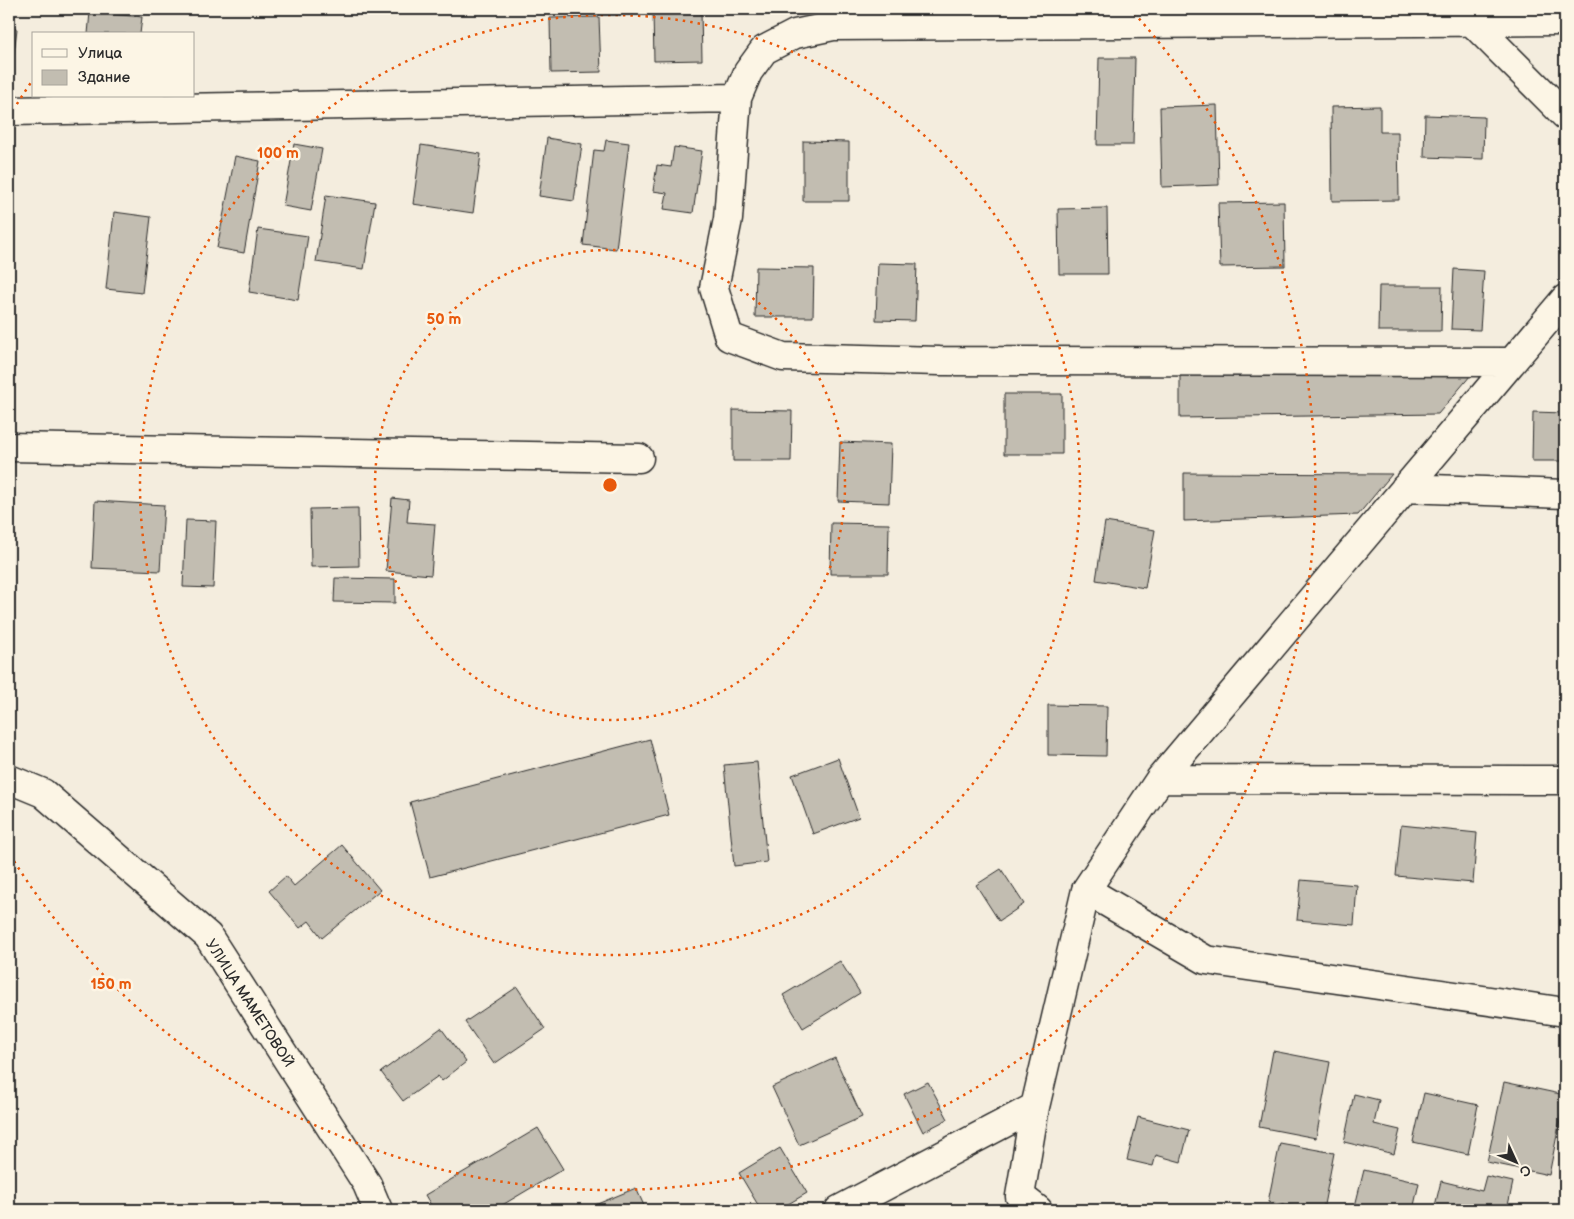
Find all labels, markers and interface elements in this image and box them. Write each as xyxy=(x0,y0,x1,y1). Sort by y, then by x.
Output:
legend xyxy=(32,32,195,98)
text: Улица xyxy=(78,44,123,63)
text: Здание xyxy=(78,68,130,87)
text: 100 m xyxy=(257,144,299,163)
text: 50 m xyxy=(427,310,462,329)
centre of rings xyxy=(601,476,619,494)
street label: УЛИЦА МАМЕТОВОЙ xyxy=(201,936,298,1071)
text: 150 m xyxy=(90,975,132,994)
north arrow xyxy=(1492,1136,1542,1186)
text: С xyxy=(1515,1161,1534,1180)

